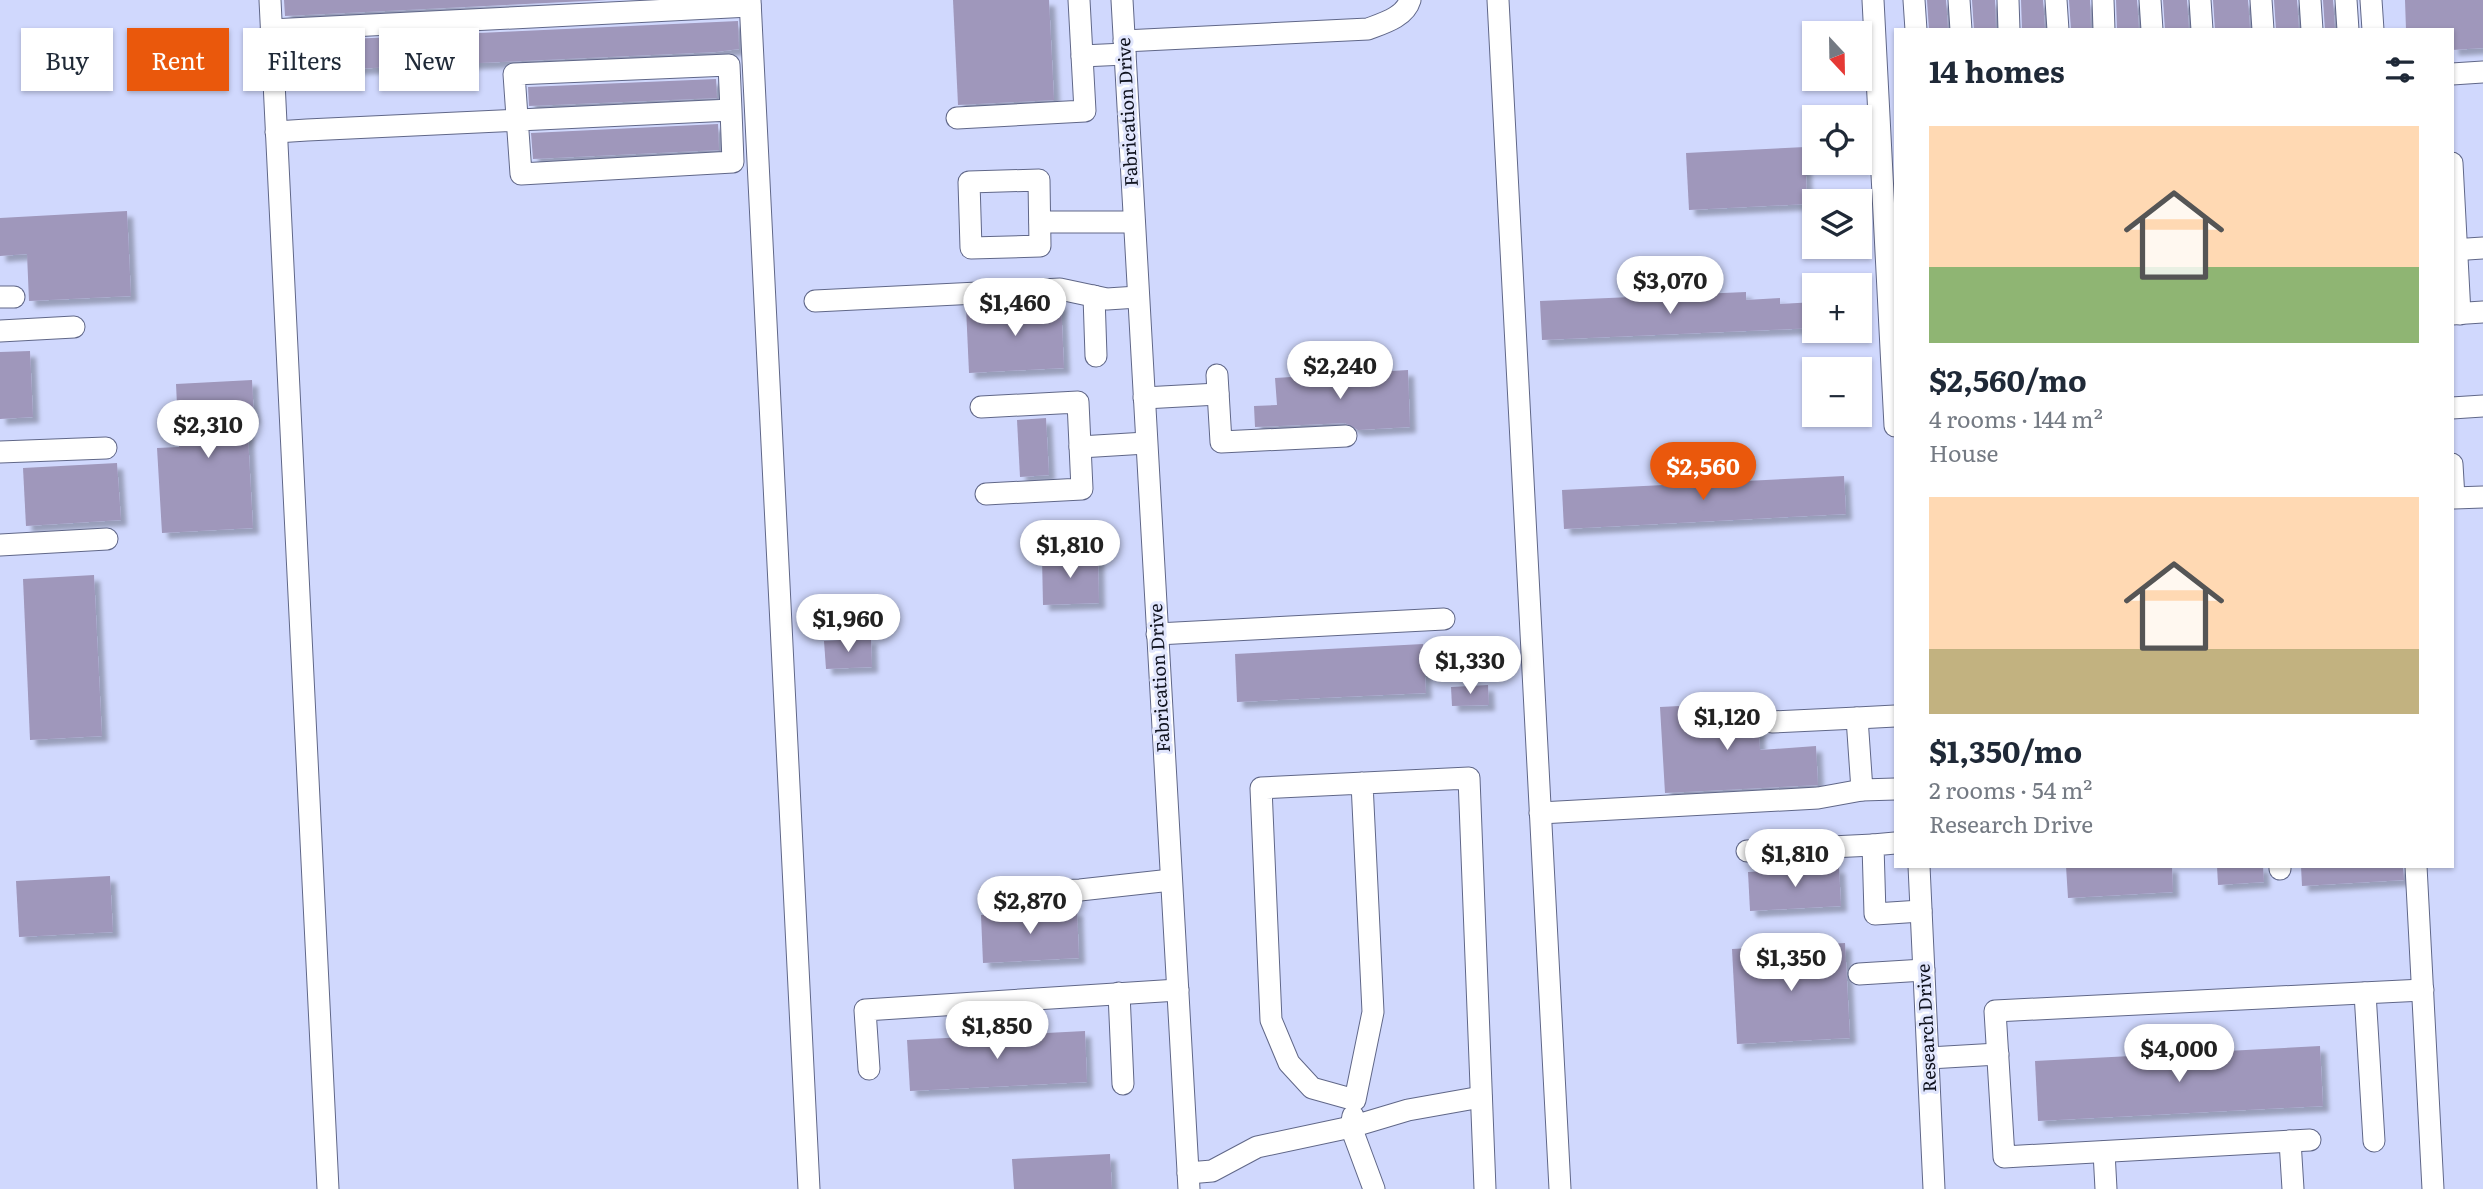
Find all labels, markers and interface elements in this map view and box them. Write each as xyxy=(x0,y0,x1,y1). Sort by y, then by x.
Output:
north arrow xyxy=(1802,21,1872,91)
map controls xyxy=(1802,21,1872,427)
chip: Buy xyxy=(21,28,113,91)
chip: Rent xyxy=(127,28,229,91)
chip: Filters xyxy=(243,28,365,91)
chip: New xyxy=(379,28,479,91)
street label: Fabrication Drive xyxy=(1109,37,1144,187)
text: 14 homes xyxy=(1929,48,2065,92)
icon: filters xyxy=(2381,51,2419,89)
button: locate xyxy=(1802,105,1872,175)
icon: home xyxy=(2111,172,2237,298)
button: layers xyxy=(1802,189,1872,259)
pin: $3,070 xyxy=(1613,256,1727,316)
text: $3,070 xyxy=(1633,262,1707,296)
button: + xyxy=(1802,273,1872,343)
pin: $1,460 xyxy=(958,278,1072,338)
text: $1,460 xyxy=(979,284,1051,318)
pin: $2,240 xyxy=(1283,342,1397,401)
text: $2,240 xyxy=(1303,347,1377,381)
button: − xyxy=(1802,357,1872,427)
text: $2,560/mo xyxy=(1929,357,2087,401)
pin: $2,310 xyxy=(151,400,265,460)
text: 4 rooms · 144 m² xyxy=(1929,401,2103,435)
text: $2,310 xyxy=(173,406,243,440)
text: House xyxy=(1929,435,1998,469)
pin: $2,560 xyxy=(1646,442,1760,502)
text: $2,560 xyxy=(1666,448,1740,482)
pin: $1,810 xyxy=(1013,520,1127,580)
text: $1,810 xyxy=(1036,526,1104,560)
icon: home xyxy=(2111,543,2237,669)
pin: $1,960 xyxy=(791,594,905,654)
text: $1,960 xyxy=(812,600,884,634)
street label: Fabrication Drive xyxy=(1141,603,1176,753)
pin: $1,330 xyxy=(1413,636,1527,696)
text: $1,330 xyxy=(1435,642,1505,676)
pin: $1,120 xyxy=(1670,692,1784,752)
text: $1,120 xyxy=(1694,698,1760,732)
text: $1,350/mo xyxy=(1929,728,2082,772)
text: 2 rooms · 54 m² xyxy=(1929,772,2092,806)
text: Research Drive xyxy=(1929,806,2093,840)
pin: $1,810 xyxy=(1738,830,1852,889)
text: $1,810 xyxy=(1761,835,1829,869)
pin: $2,870 xyxy=(973,876,1087,936)
text: $2,870 xyxy=(993,882,1067,916)
pin: $1,350 xyxy=(1734,934,1848,993)
text: $1,350 xyxy=(1756,939,1826,973)
street label: Research Drive xyxy=(1909,963,1942,1093)
pin: $1,850 xyxy=(940,1002,1054,1061)
text: $1,850 xyxy=(962,1007,1032,1041)
pin: $4,000 xyxy=(2122,1024,2236,1084)
text: $4,000 xyxy=(2140,1030,2218,1064)

